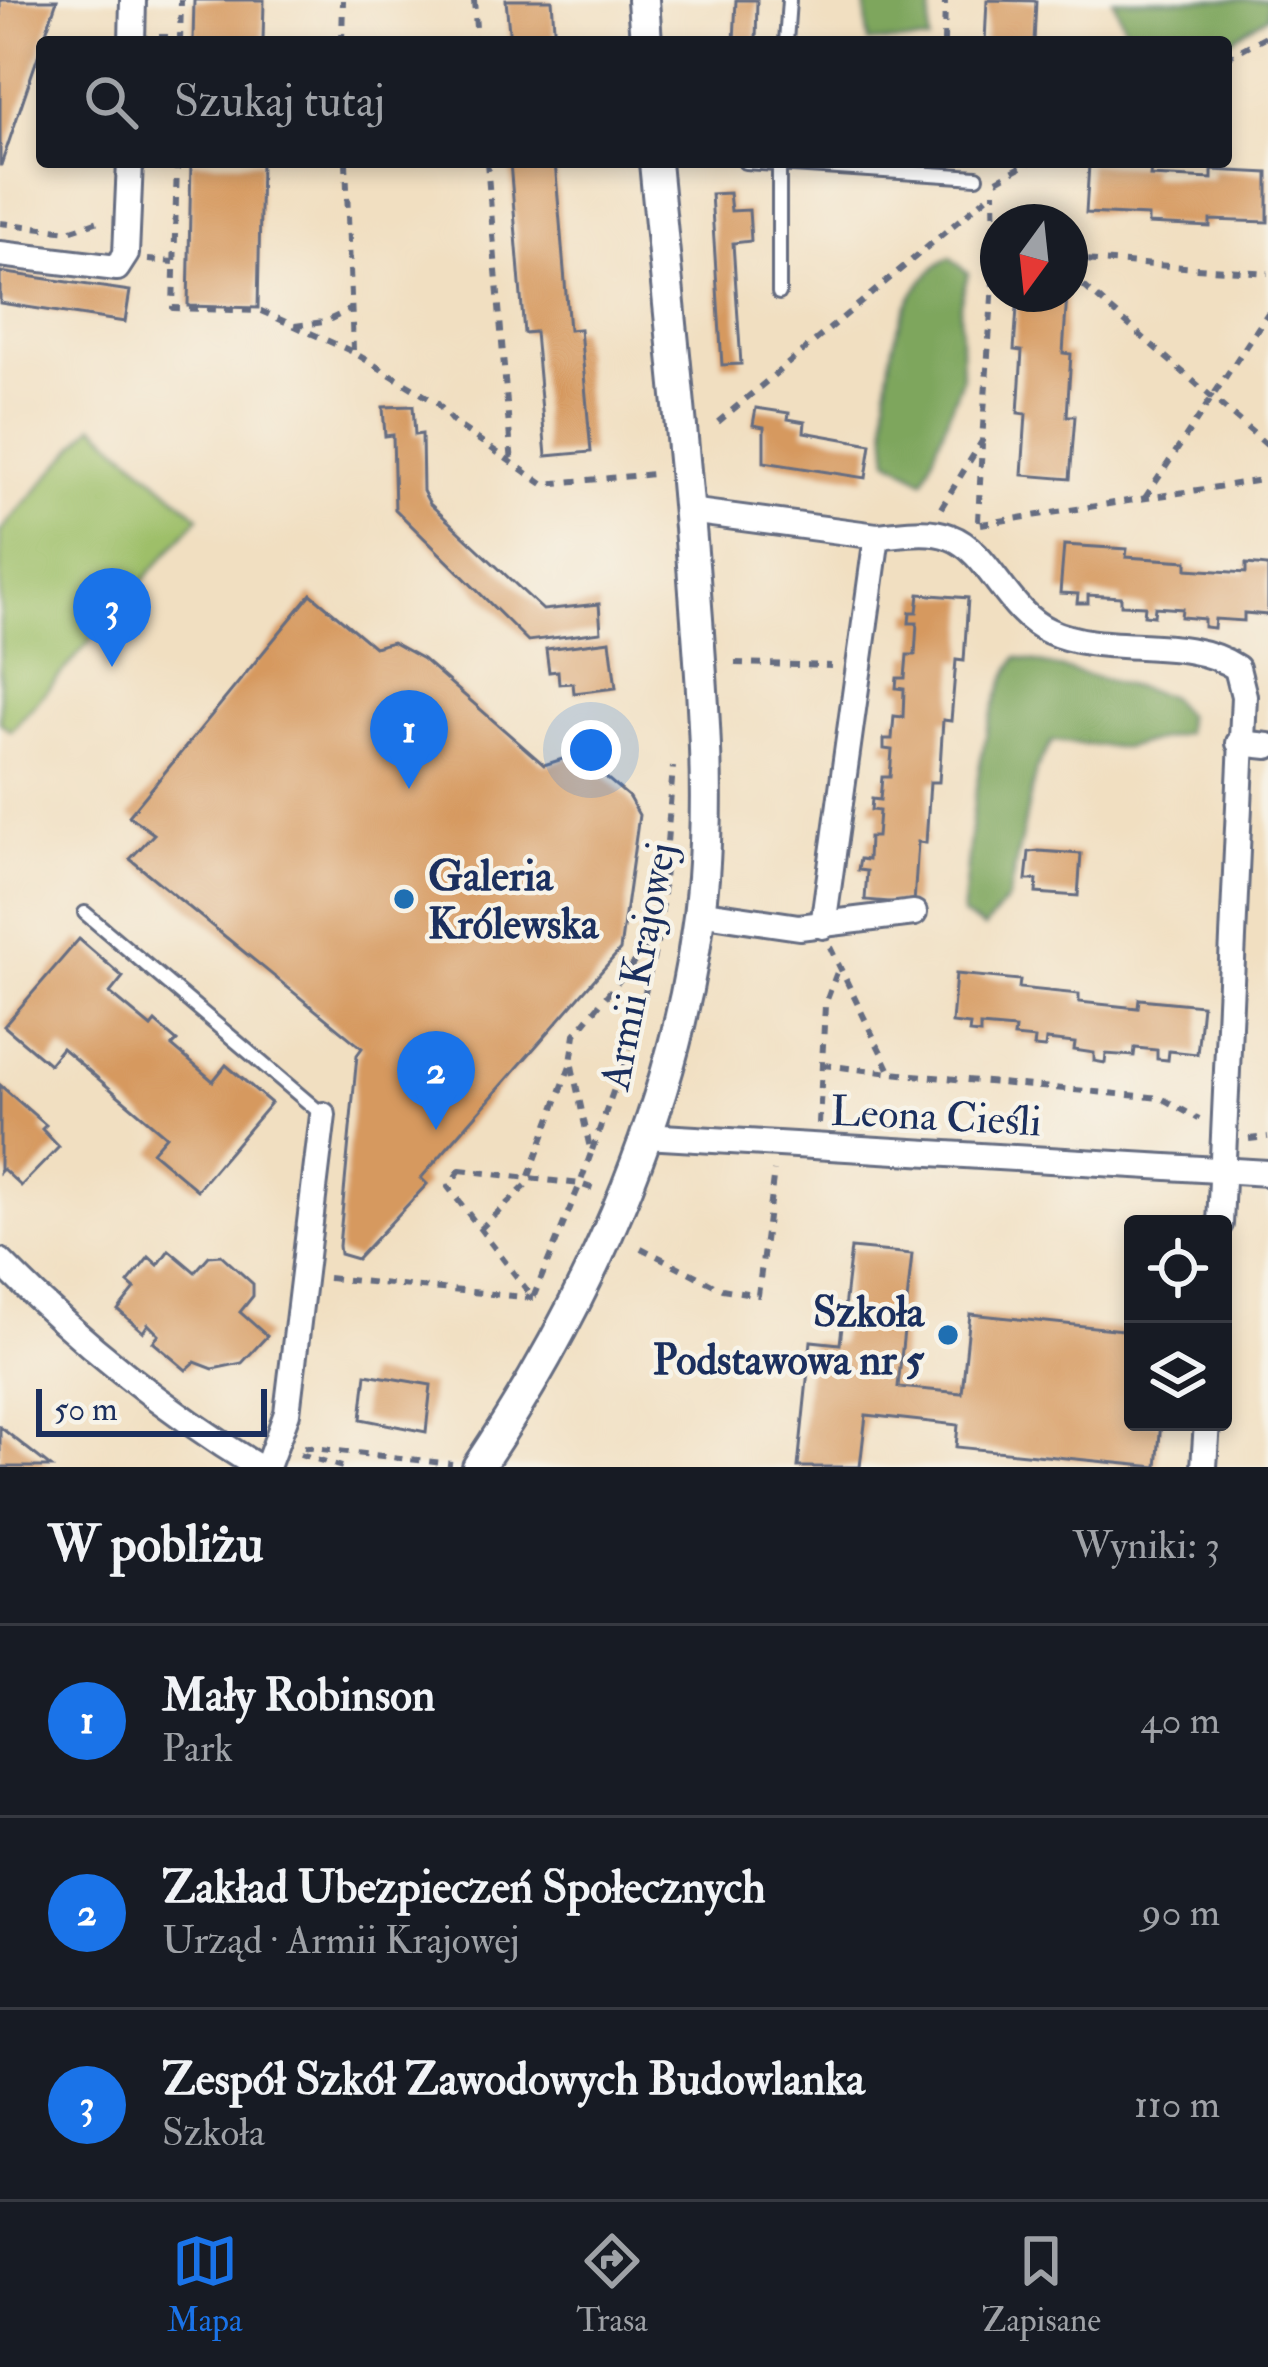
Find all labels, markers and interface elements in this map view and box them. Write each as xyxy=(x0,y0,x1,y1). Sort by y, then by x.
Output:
search box xyxy=(36,36,1232,168)
icon: search xyxy=(78,69,144,135)
text: Szukaj tutaj xyxy=(174,74,385,130)
north arrow xyxy=(980,204,1088,312)
pin: 3 xyxy=(73,568,151,667)
pin: 1 xyxy=(370,690,448,789)
your location xyxy=(561,720,621,780)
street label: Armii Krajowej xyxy=(589,838,688,1096)
place label: Galeria Królewska xyxy=(428,851,600,951)
marker: Galeria Królewska xyxy=(391,886,417,912)
pin: 2 xyxy=(397,1031,475,1130)
street label: Leona Cieśli xyxy=(829,1086,1043,1148)
map controls xyxy=(1124,1215,1232,1431)
button: locate xyxy=(1124,1215,1232,1323)
place label: Szkoła Podstawowa nr 5 xyxy=(653,1287,926,1387)
marker: Szkoła Podstawowa nr 5 xyxy=(935,1322,961,1348)
button: layers xyxy=(1124,1323,1232,1431)
scale bar xyxy=(36,1383,267,1436)
text: 50 m xyxy=(54,1389,118,1430)
text: W pobliżu xyxy=(48,1513,263,1577)
text: Wyniki: 3 xyxy=(1073,1521,1220,1570)
text: Mały Robinson xyxy=(162,1668,435,1724)
text: 1 xyxy=(80,1696,94,1745)
text: 40 m xyxy=(1141,1696,1220,1745)
text: Park xyxy=(162,1724,233,1773)
text: Zakład Ubezpieczeń Społecznych xyxy=(162,1860,766,1916)
text: 2 xyxy=(77,1888,97,1937)
text: 90 m xyxy=(1142,1888,1220,1937)
text: Urząd · Armii Krajowej xyxy=(162,1916,520,1965)
text: Zespół Szkół Zawodowych Budowlanka xyxy=(162,2052,865,2108)
text: 3 xyxy=(80,2080,94,2129)
text: 110 m xyxy=(1134,2080,1220,2129)
text: Szkoła xyxy=(162,2108,265,2157)
tab: Mapa xyxy=(167,2228,242,2341)
tab: Trasa xyxy=(576,2228,648,2341)
tab: Zapisane xyxy=(982,2228,1101,2341)

